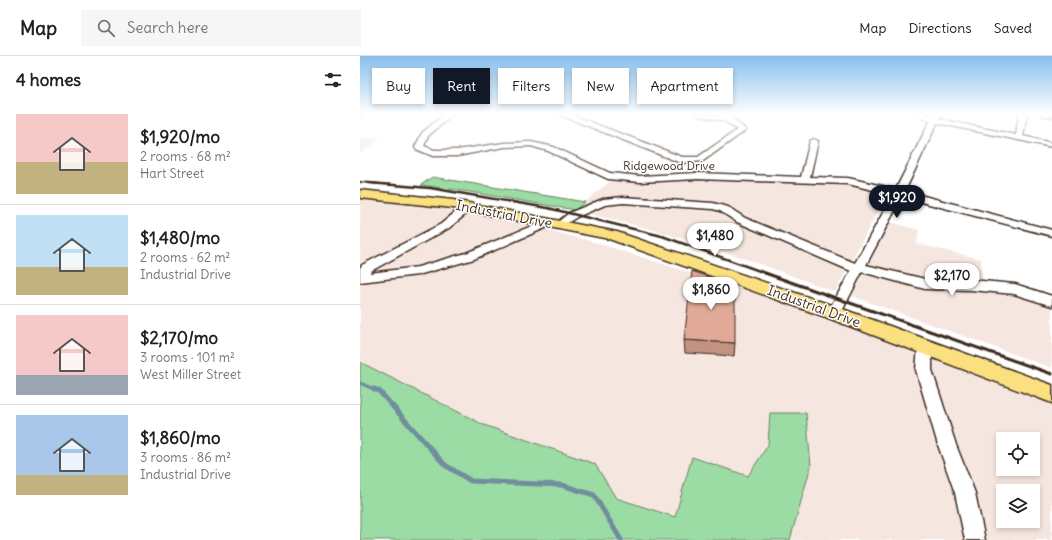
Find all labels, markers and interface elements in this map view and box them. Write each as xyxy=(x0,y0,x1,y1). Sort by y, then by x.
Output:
search box xyxy=(81,10,361,46)
text: Map xyxy=(20,16,57,40)
icon: search xyxy=(95,17,117,39)
text: Search here xyxy=(127,18,208,37)
text: Map xyxy=(859,19,886,37)
text: Directions xyxy=(908,19,972,37)
text: Saved xyxy=(994,19,1032,37)
chip: Buy xyxy=(372,68,425,104)
chip: Rent xyxy=(433,68,490,104)
chip: Filters xyxy=(498,68,564,104)
chip: New xyxy=(572,68,629,104)
chip: Apartment xyxy=(637,68,733,104)
text: 4 homes xyxy=(16,69,81,91)
icon: filters xyxy=(322,69,344,91)
text: $1,920/mo xyxy=(140,126,220,148)
icon: home xyxy=(48,130,96,178)
text: 2 rooms · 68 m² xyxy=(140,148,231,165)
street label: Ridgewood Drive xyxy=(623,158,715,173)
text: Hart Street xyxy=(140,165,204,182)
pin: $1,920 xyxy=(864,185,930,219)
text: $1,920 xyxy=(878,189,916,206)
street label: Industrial Drive xyxy=(454,196,554,232)
pin: $1,480 xyxy=(682,223,748,257)
text: $1,480/mo xyxy=(140,227,220,249)
text: $1,480 xyxy=(696,227,734,244)
icon: home xyxy=(48,231,96,279)
text: 2 rooms · 62 m² xyxy=(140,249,230,266)
pin: $2,170 xyxy=(919,263,985,297)
text: Industrial Drive xyxy=(140,266,231,283)
text: $2,170 xyxy=(934,267,970,284)
pin: $1,860 xyxy=(678,277,744,311)
text: $1,860 xyxy=(692,281,730,298)
street label: Industrial Drive xyxy=(765,281,863,331)
text: $2,170/mo xyxy=(140,327,218,349)
icon: home xyxy=(48,331,96,379)
text: 3 rooms · 101 m² xyxy=(140,349,235,366)
text: West Miller Street xyxy=(140,366,241,383)
text: $1,860/mo xyxy=(140,427,220,449)
icon: home xyxy=(48,431,96,479)
map controls xyxy=(996,432,1040,528)
button: locate xyxy=(996,432,1040,476)
text: 3 rooms · 86 m² xyxy=(140,449,231,466)
text: Industrial Drive xyxy=(140,466,231,483)
button: layers xyxy=(996,484,1040,528)

